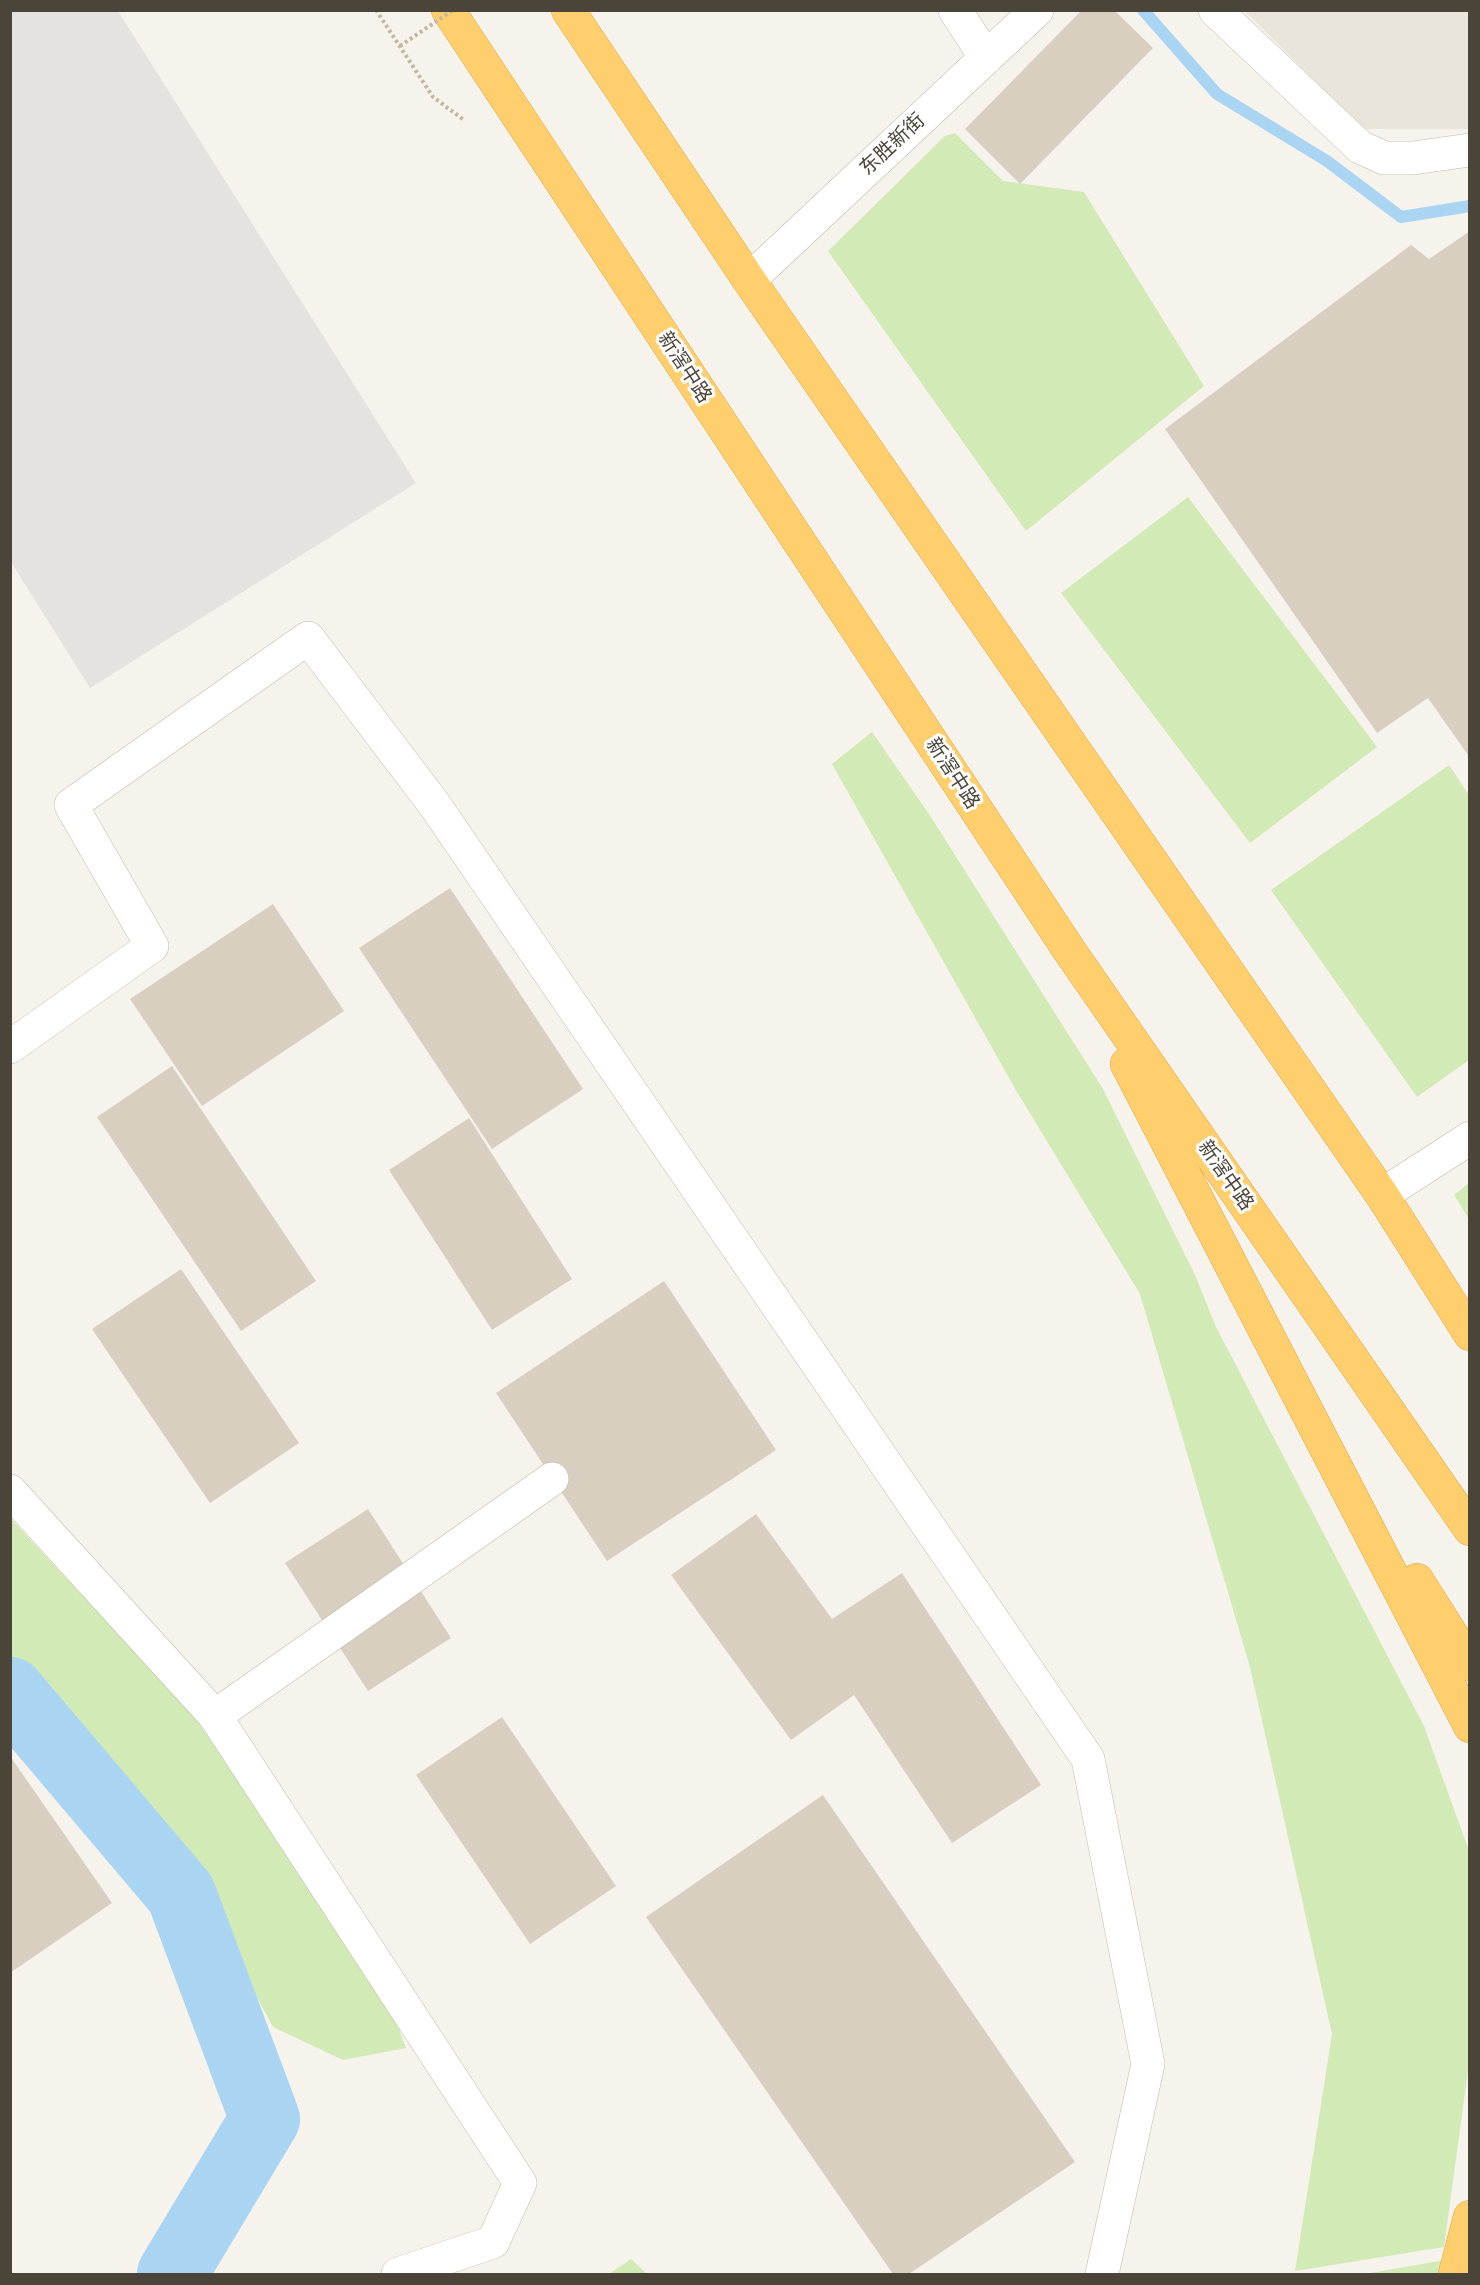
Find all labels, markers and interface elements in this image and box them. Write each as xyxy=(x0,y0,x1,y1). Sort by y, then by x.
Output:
street label: 东胜新街 xyxy=(856,109,930,181)
street label: 新滘中路 xyxy=(652,328,716,408)
street label: 新滘中路 xyxy=(920,734,984,814)
street label: 新滘中路 xyxy=(1192,1136,1258,1216)

